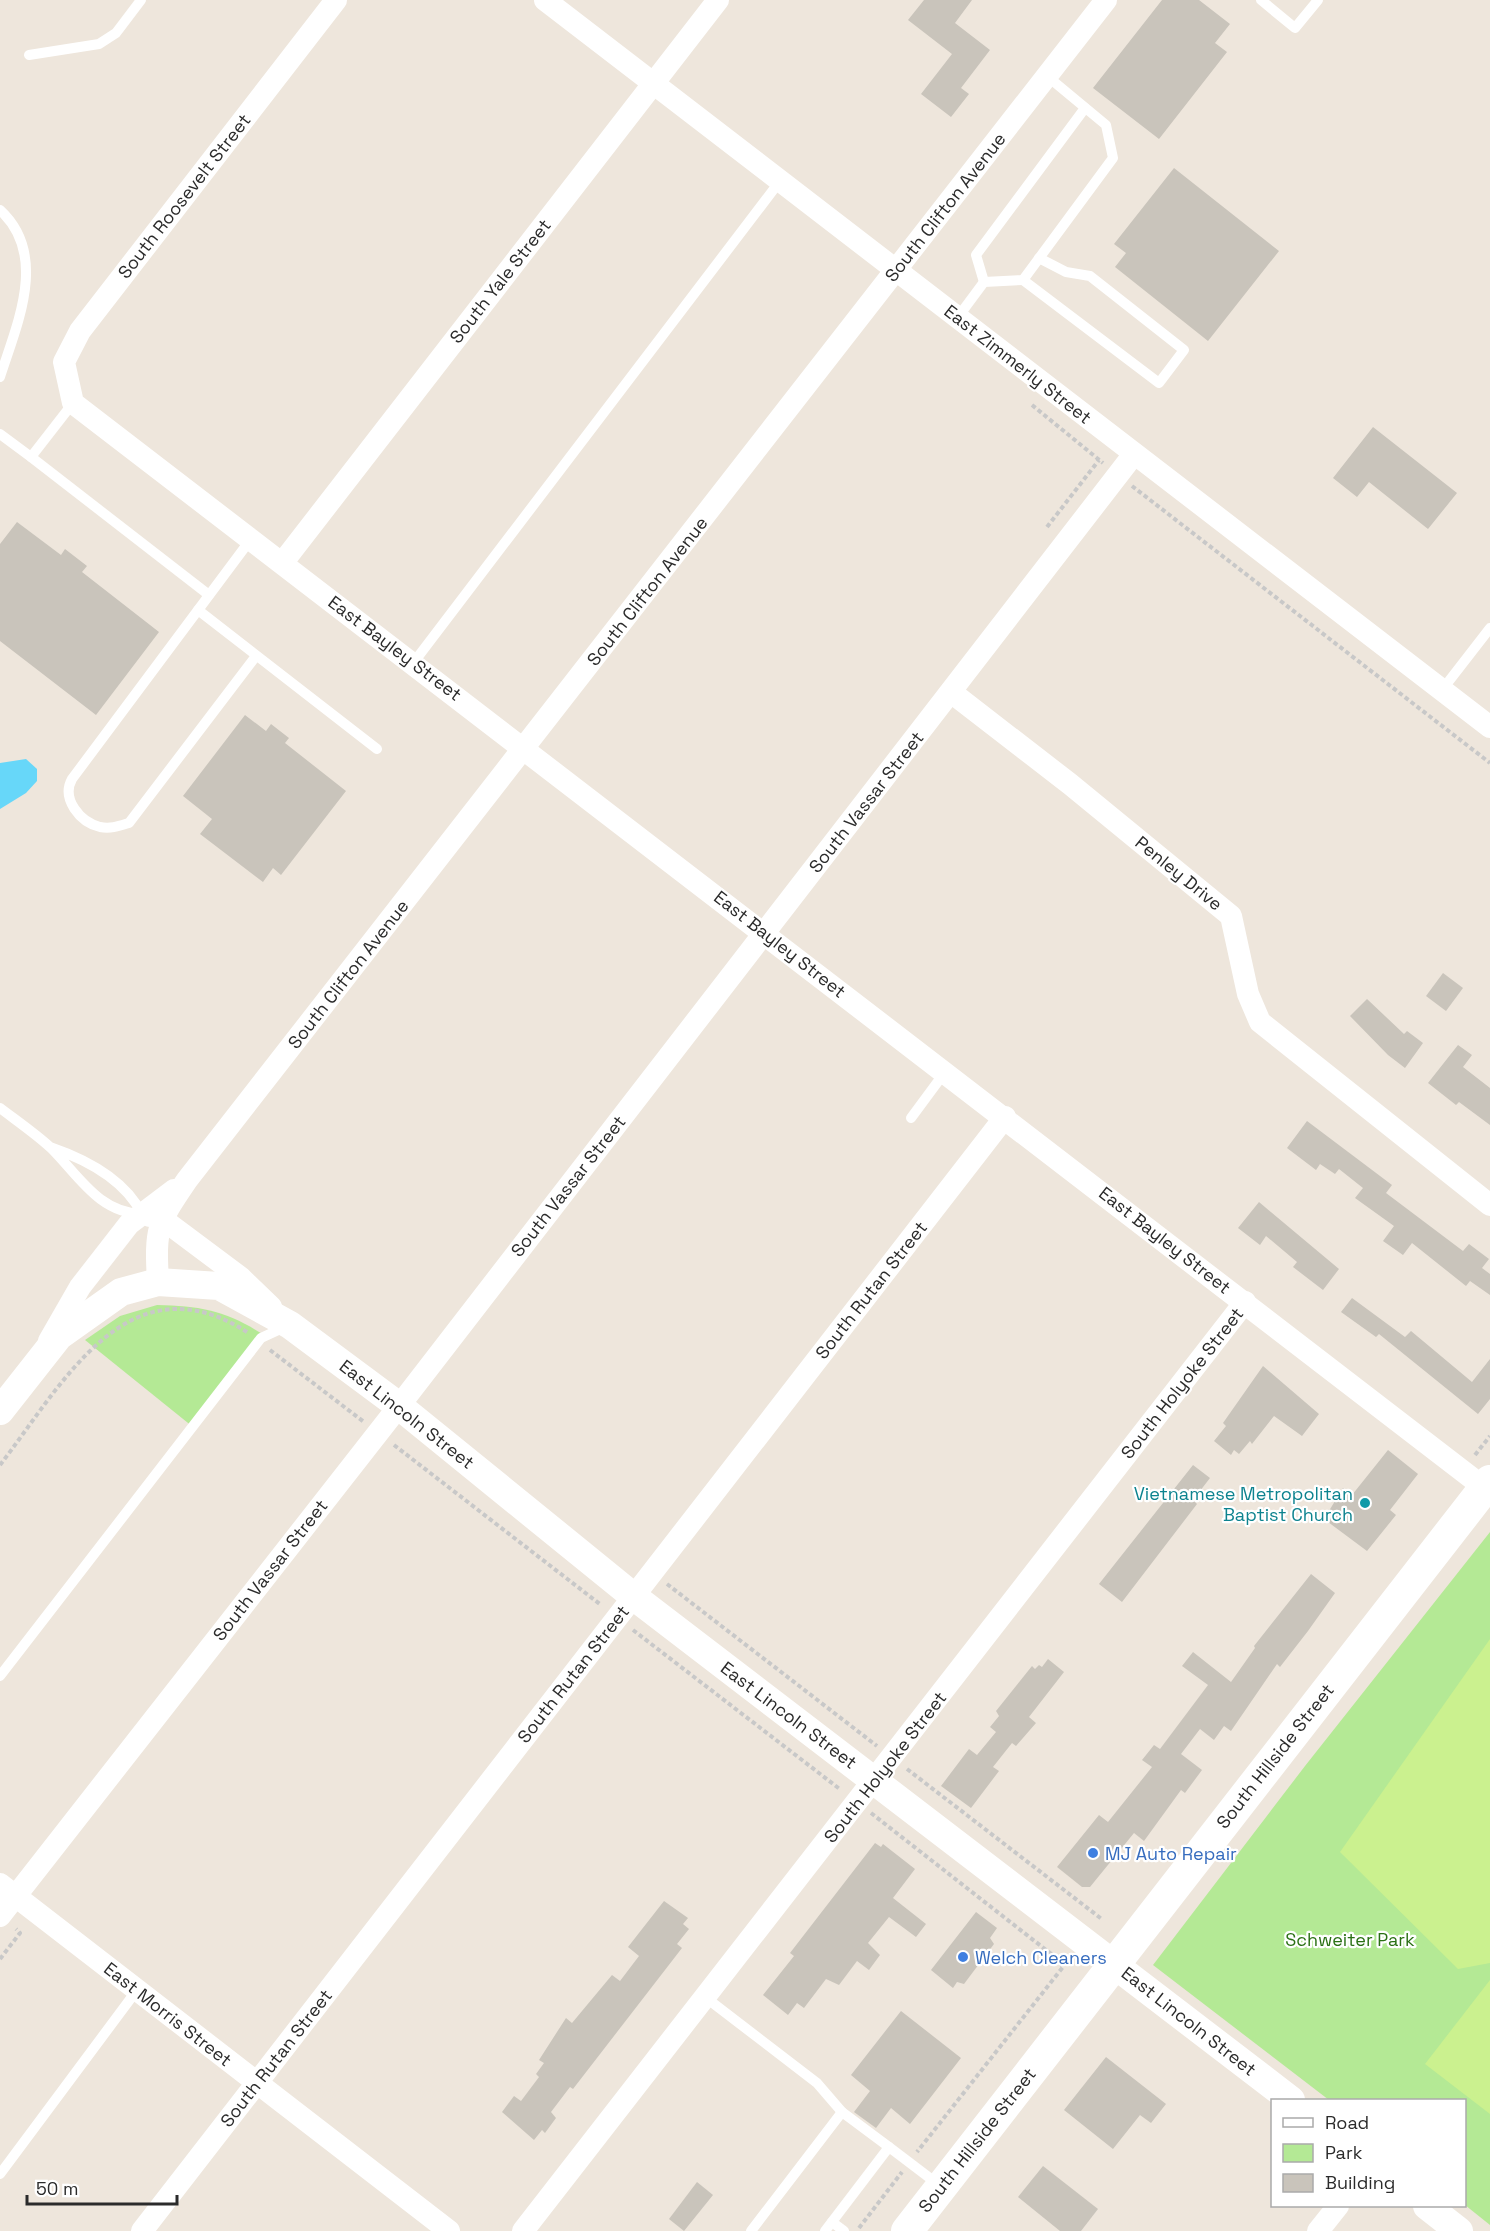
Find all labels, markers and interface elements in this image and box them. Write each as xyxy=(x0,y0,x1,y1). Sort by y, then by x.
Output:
street label: South Roosevelt Street xyxy=(113,109,255,283)
street label: South Clifton Avenue xyxy=(880,128,1010,286)
street label: South Yale Street xyxy=(444,214,556,348)
street label: East Zimmerly Street xyxy=(940,299,1096,429)
street label: South Clifton Avenue xyxy=(582,512,712,670)
street label: East Bayley Street xyxy=(324,590,466,706)
street label: South Vassar Street xyxy=(804,727,928,877)
street label: Penley Drive xyxy=(1131,831,1227,915)
street label: East Bayley Street xyxy=(709,885,851,1003)
street label: South Clifton Avenue xyxy=(283,895,413,1053)
street label: South Vassar Street xyxy=(506,1111,630,1261)
street label: East Bayley Street xyxy=(1094,1181,1236,1299)
street label: South Rutan Street xyxy=(810,1216,932,1364)
street label: South Holyoke Street xyxy=(1116,1303,1248,1463)
street label: East Lincoln Street xyxy=(335,1354,479,1474)
place label: Vietnamese Metropolitan Baptist Church xyxy=(1134,1482,1353,1526)
street label: South Vassar Street xyxy=(208,1495,332,1645)
marker: Vietnamese Metropolitan Baptist Church xyxy=(1358,1496,1372,1510)
street label: South Rutan Street xyxy=(512,1600,634,1748)
street label: East Lincoln Street xyxy=(716,1656,862,1774)
street label: South Hillside Street xyxy=(1211,1679,1339,1833)
street label: South Holyoke Street xyxy=(819,1687,951,1847)
place label: MJ Auto Repair xyxy=(1105,1842,1237,1865)
marker: MJ Auto Repair xyxy=(1086,1846,1100,1860)
park label: Schweiter Park xyxy=(1285,1928,1415,1951)
place label: Welch Cleaners xyxy=(975,1946,1107,1969)
marker: Welch Cleaners xyxy=(956,1950,970,1964)
street label: East Morris Street xyxy=(99,1957,237,2071)
street label: East Lincoln Street xyxy=(1117,1961,1261,2081)
street label: South Rutan Street xyxy=(215,1984,337,2132)
street label: South Hillside Street xyxy=(913,2063,1041,2217)
legend xyxy=(1271,2099,1466,2207)
text: Road xyxy=(1325,2111,1369,2134)
text: Park xyxy=(1325,2141,1363,2164)
scale bar xyxy=(27,2168,177,2206)
text: Building xyxy=(1325,2171,1395,2194)
text: 50 m xyxy=(36,2177,78,2200)

